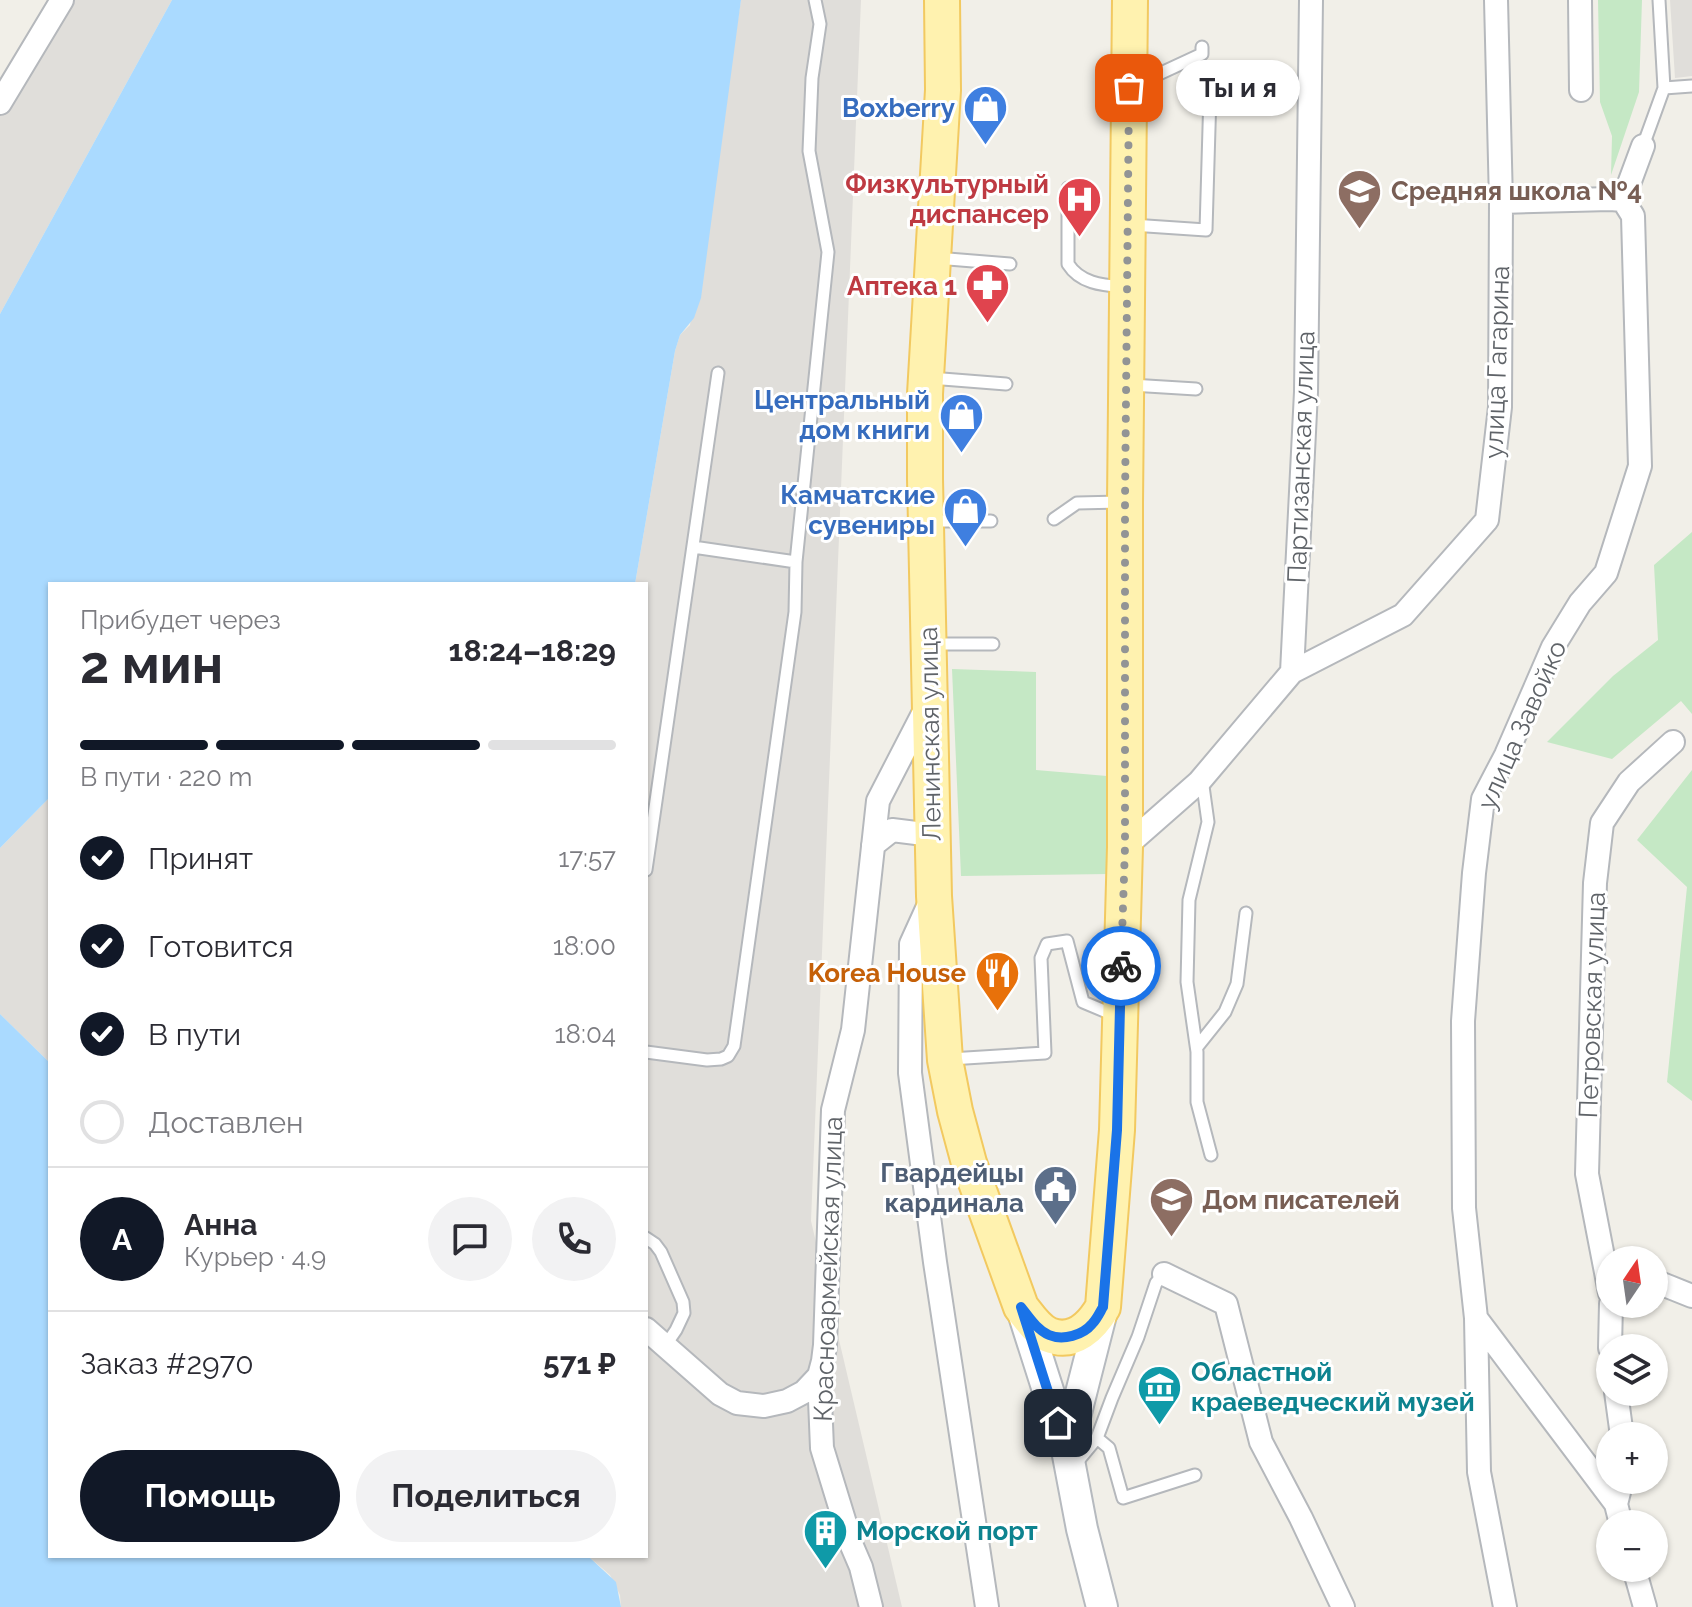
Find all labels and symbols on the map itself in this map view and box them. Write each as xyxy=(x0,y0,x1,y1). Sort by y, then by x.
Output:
pin xyxy=(1095,54,1163,122)
callout: Ты и я xyxy=(1177,60,1301,116)
shop icon: Boxberry xyxy=(962,84,1010,147)
place label: Boxberry xyxy=(842,93,955,123)
school or university icon: Средняя школа №4 xyxy=(1336,167,1384,230)
place label: Физкультурный диспансер xyxy=(845,169,1049,229)
hospital icon: Физкультурный диспансер xyxy=(1056,175,1104,238)
place label: Средняя школа №4 xyxy=(1391,176,1642,206)
pharmacy icon: Аптека 1 xyxy=(964,262,1012,325)
street label: улица Гагарина xyxy=(1479,265,1515,459)
place label: Аптека 1 xyxy=(847,271,957,301)
street label: Партизанская улица xyxy=(1282,330,1320,584)
place label: Центральный дом книги xyxy=(754,385,930,445)
shop icon: Центральный дом книги xyxy=(937,391,985,454)
place label: Камчатские сувениры xyxy=(780,480,935,540)
shop icon: Камчатские сувениры xyxy=(942,486,990,549)
street label: Ленинская улица xyxy=(913,626,947,842)
street label: улица Завойко xyxy=(1471,636,1573,814)
street label: Петровская улица xyxy=(1573,891,1611,1119)
courier xyxy=(1081,926,1161,1006)
restaurant icon: Korea House xyxy=(973,949,1021,1012)
place label: Korea House xyxy=(808,958,966,988)
street label: Красноармейская улица xyxy=(808,1116,848,1422)
place label: Гвардейцы кардинала xyxy=(880,1158,1024,1218)
public building icon: Гвардейцы кардинала xyxy=(1031,1164,1079,1227)
school or university icon: Дом писателей xyxy=(1147,1176,1195,1239)
place label: Дом писателей xyxy=(1202,1185,1400,1215)
north arrow xyxy=(1596,1246,1668,1318)
place label: Областной краеведческий музей xyxy=(1191,1357,1475,1417)
museum icon: Областной краеведческий музей xyxy=(1136,1363,1184,1426)
pin xyxy=(1024,1389,1092,1457)
building icon: Морской порт xyxy=(801,1507,849,1570)
place label: Морской порт xyxy=(856,1516,1038,1546)

